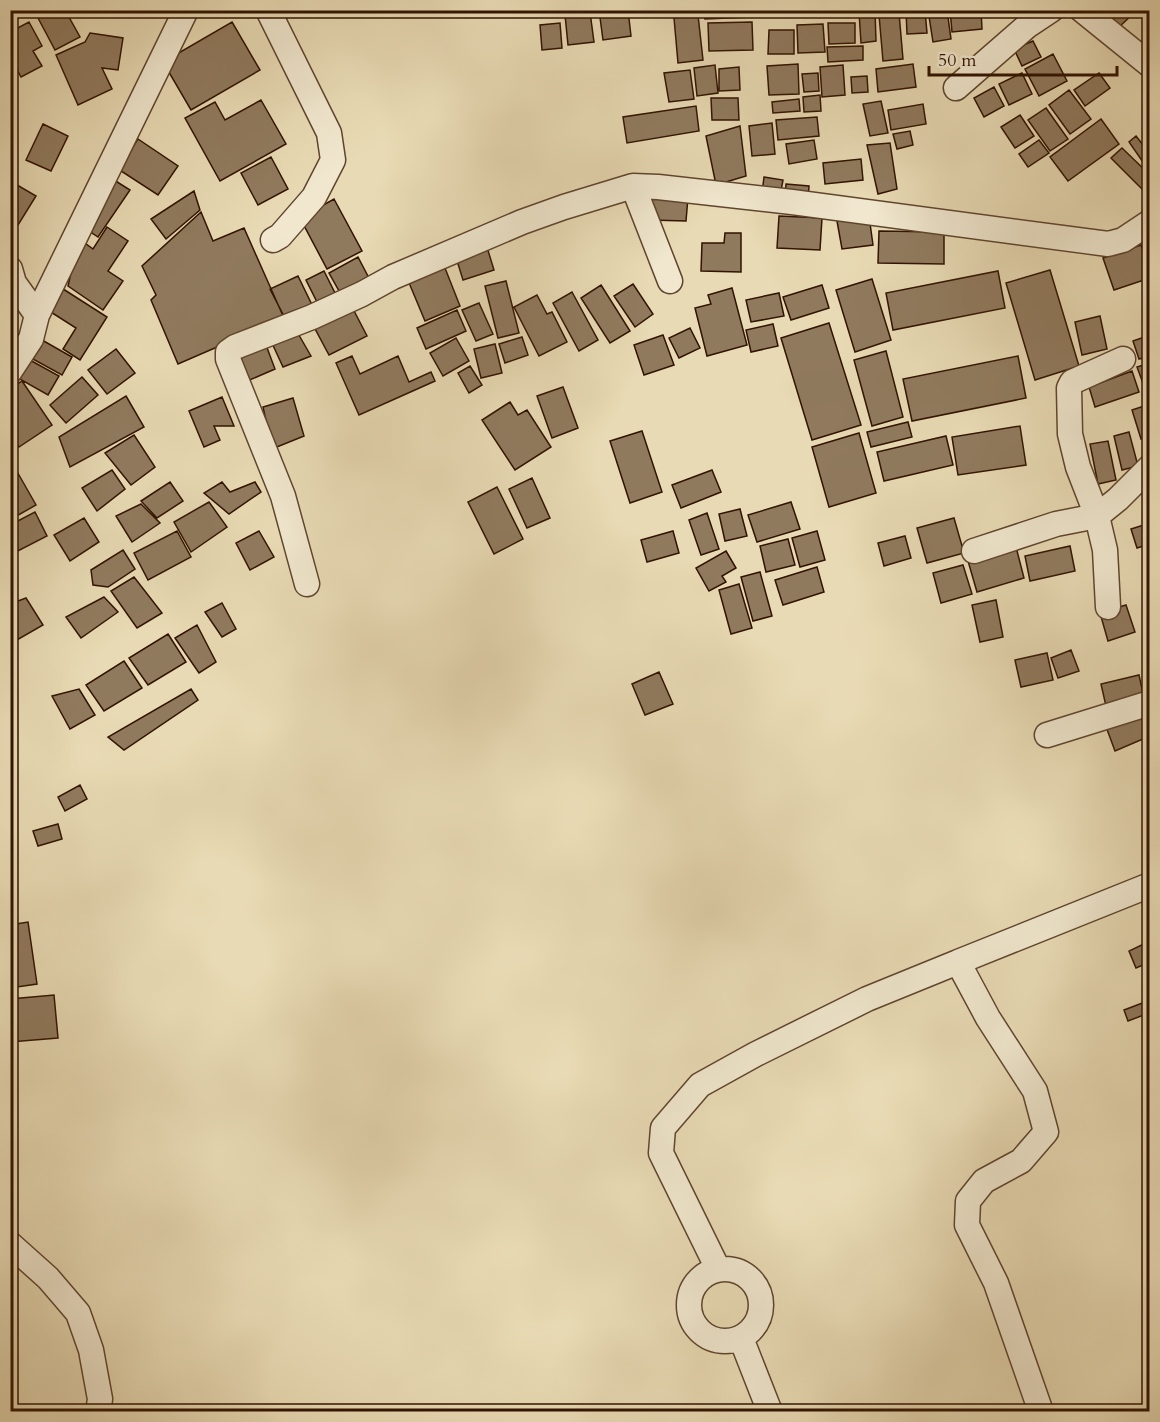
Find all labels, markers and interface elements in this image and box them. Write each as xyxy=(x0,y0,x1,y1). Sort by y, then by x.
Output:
scale bar xyxy=(929,39,1116,77)
text: 50 m xyxy=(938,48,977,73)

